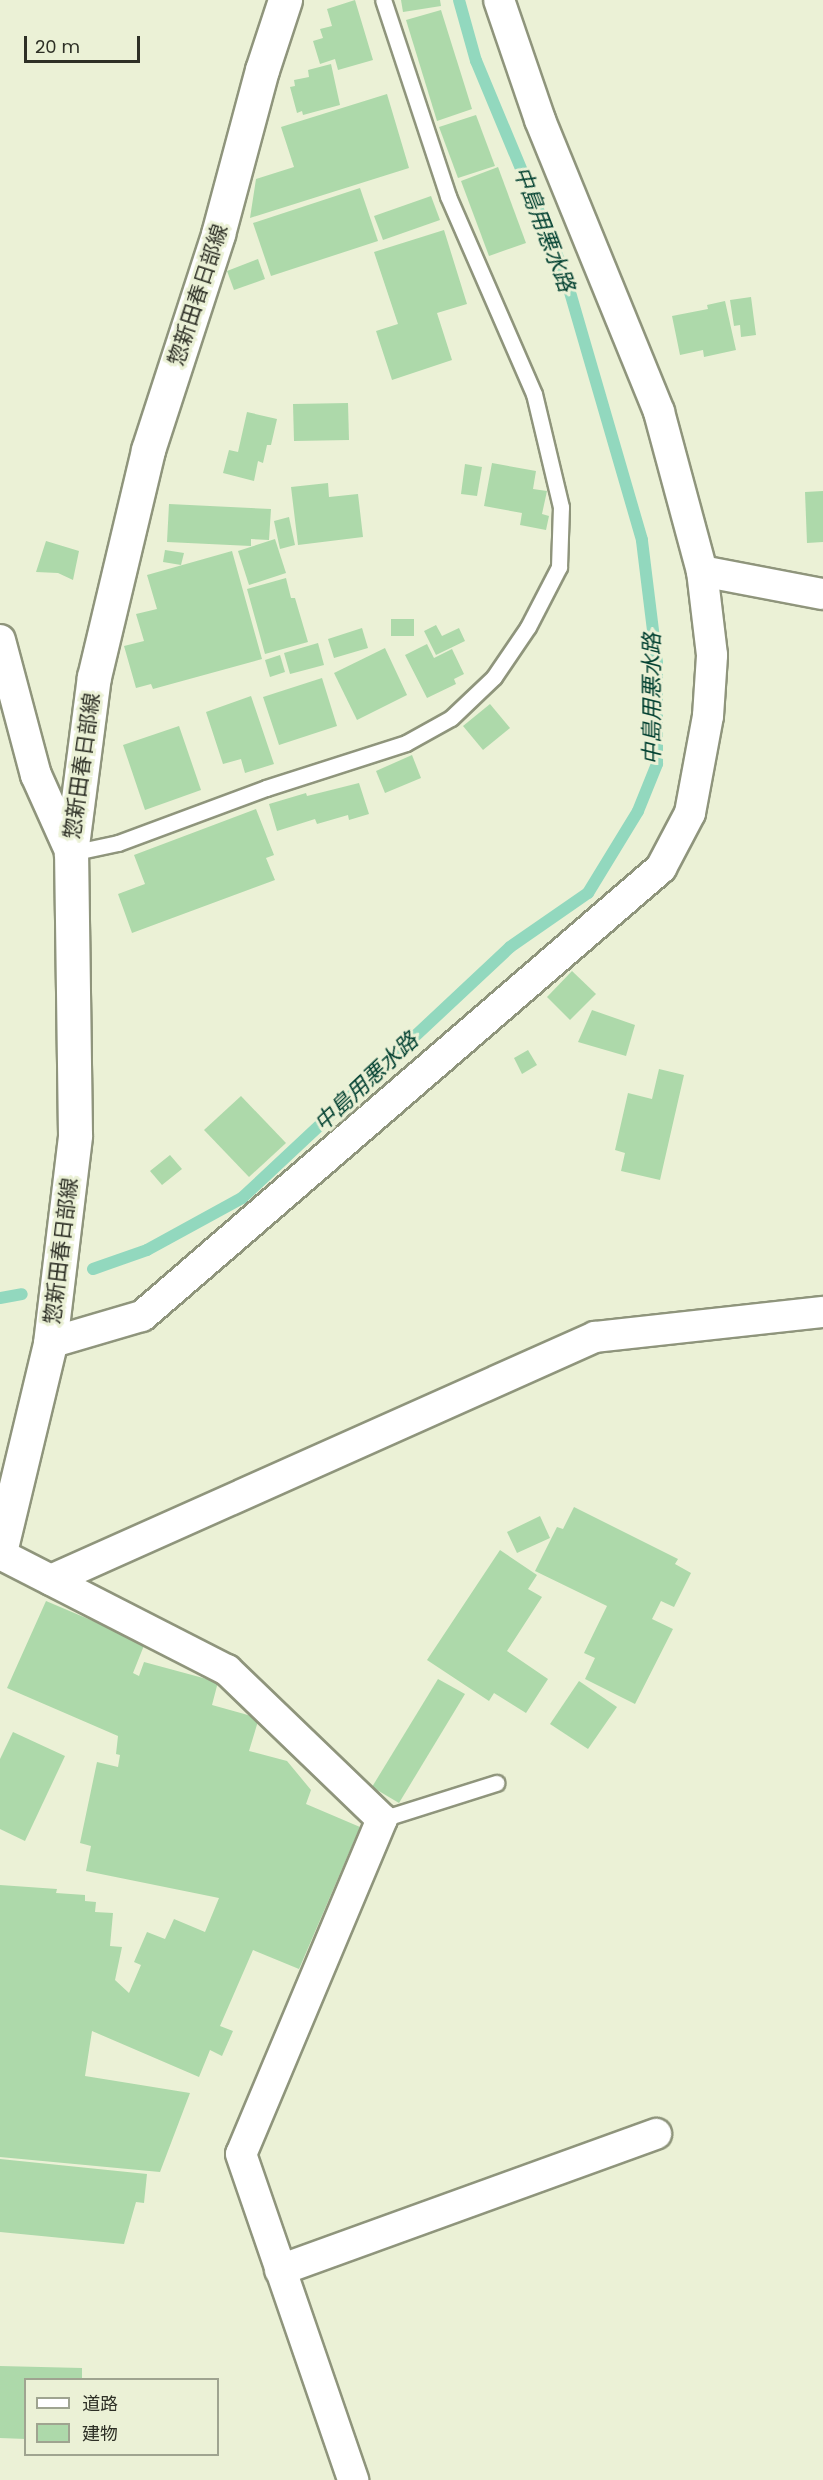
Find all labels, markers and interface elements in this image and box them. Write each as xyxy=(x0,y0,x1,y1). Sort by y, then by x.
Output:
scale bar xyxy=(27,24,142,62)
text: 20 m xyxy=(35,34,80,59)
water label: 中島用悪水路 xyxy=(508,163,580,295)
street label: 惣新田春日部線 xyxy=(163,221,233,369)
water label: 中島用悪水路 xyxy=(639,633,665,765)
street label: 惣新田春日部線 xyxy=(59,691,105,841)
water label: 中島用悪水路 xyxy=(309,1027,423,1137)
street label: 惣新田春日部線 xyxy=(40,1177,82,1325)
legend xyxy=(24,2378,219,2456)
text: 道路 xyxy=(82,2391,118,2416)
text: 建物 xyxy=(82,2421,118,2446)

